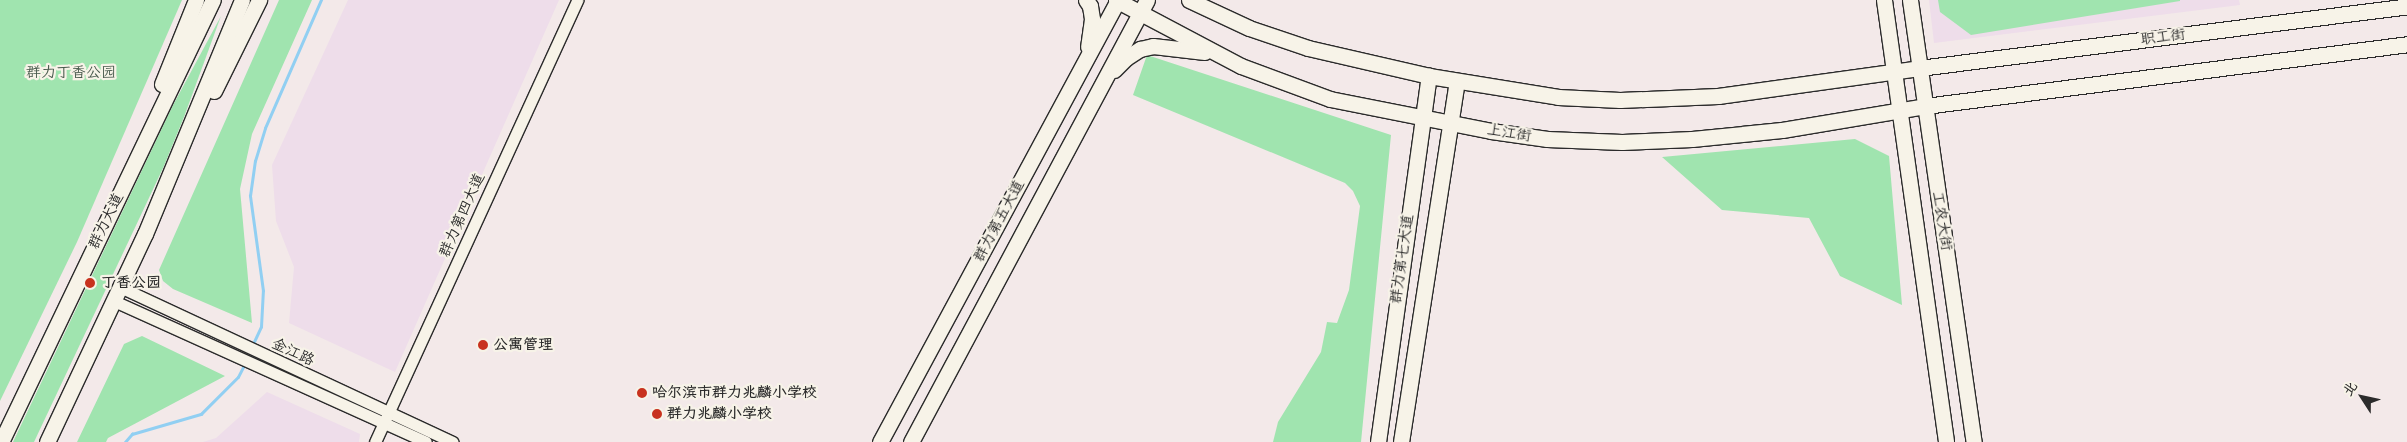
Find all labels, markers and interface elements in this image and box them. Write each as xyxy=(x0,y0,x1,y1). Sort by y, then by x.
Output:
street label: 职工街 xyxy=(2140,25,2186,49)
park label: 群力丁香公园 xyxy=(26,64,116,82)
street label: 上江街 xyxy=(1485,121,1533,145)
street label: 群力第四大道 xyxy=(435,170,489,260)
street label: 群力第五大道 xyxy=(970,177,1028,265)
street label: 群力大道 xyxy=(85,190,127,252)
street label: 工农大街 xyxy=(1928,190,1956,252)
street label: 群力第七大道 xyxy=(1387,213,1417,305)
place label: 丁香公园 xyxy=(101,274,161,292)
marker: 丁香公园 xyxy=(83,276,97,290)
street label: 金江路 xyxy=(269,334,317,370)
place label: 公寓管理 xyxy=(493,336,553,354)
marker: 公寓管理 xyxy=(477,339,489,351)
north arrow xyxy=(2337,372,2387,422)
text: 北 xyxy=(2338,378,2361,399)
place label: 哈尔滨市群力兆麟小学校 xyxy=(652,384,817,402)
marker: 哈尔滨市群力兆麟小学校 xyxy=(636,387,648,399)
place label: 群力兆麟小学校 xyxy=(667,405,772,423)
marker: 群力兆麟小学校 xyxy=(651,408,663,420)

